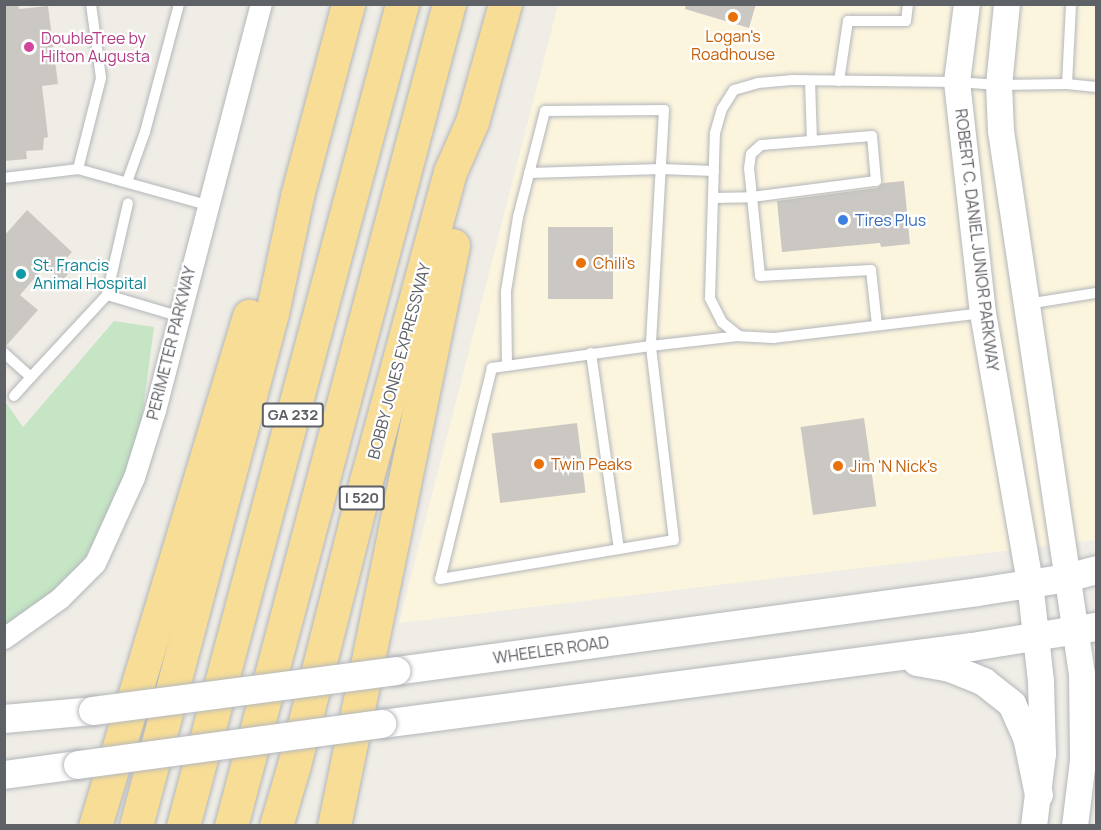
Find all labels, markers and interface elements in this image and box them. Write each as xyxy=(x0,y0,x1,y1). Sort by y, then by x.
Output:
marker: Logan's Roadhouse xyxy=(726,10,740,24)
place label: Logan's Roadhouse xyxy=(691,26,775,64)
place label: DoubleTree by Hilton Augusta xyxy=(41,28,150,66)
marker: DoubleTree by Hilton Augusta xyxy=(22,40,36,54)
street label: ROBERT C. DANIEL JUNIOR PARKWAY xyxy=(951,107,1003,373)
place label: Tires Plus xyxy=(855,210,926,230)
marker: Tires Plus xyxy=(836,213,850,227)
place label: Chili's xyxy=(593,253,635,273)
place label: St. Francis Animal Hospital xyxy=(33,255,147,293)
marker: Chili's xyxy=(574,256,588,270)
street label: BOBBY JONES EXPRESSWAY xyxy=(363,260,435,462)
street label: PERIMETER PARKWAY xyxy=(143,264,199,422)
marker: St. Francis Animal Hospital xyxy=(14,267,28,281)
road number: GA 232 xyxy=(262,403,324,427)
place label: Twin Peaks xyxy=(551,454,632,474)
place label: Jim 'N Nick's xyxy=(850,456,938,476)
marker: Twin Peaks xyxy=(532,457,546,471)
marker: Jim 'N Nick's xyxy=(831,459,845,473)
road number: I 520 xyxy=(338,486,386,510)
street label: WHEELER ROAD xyxy=(492,632,610,668)

